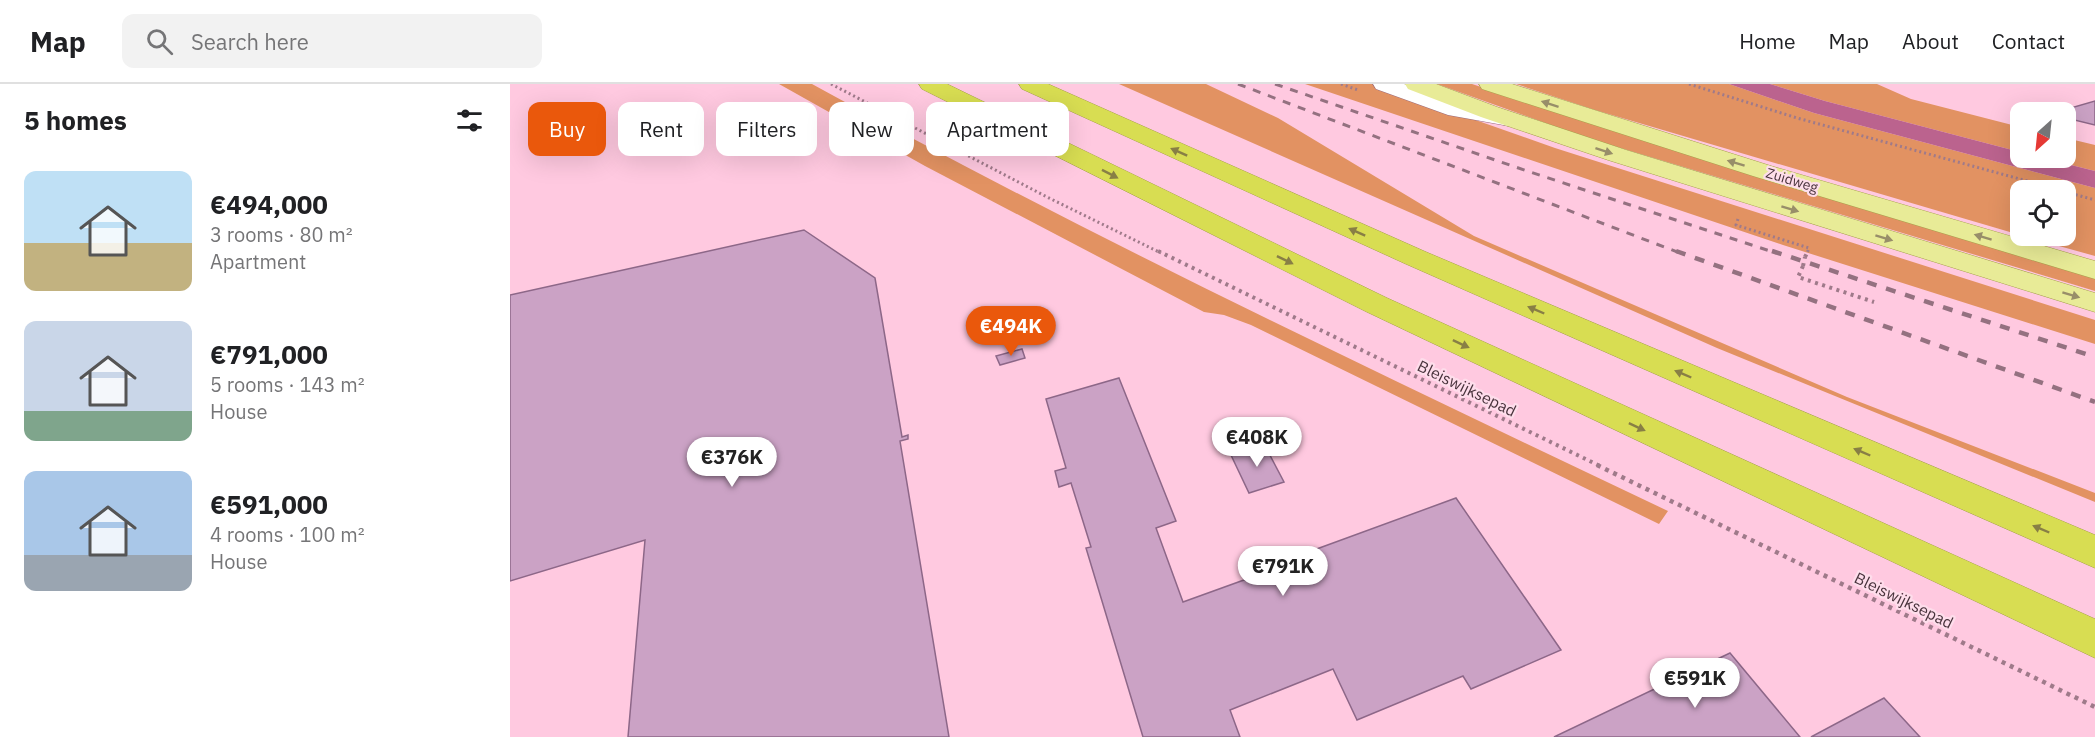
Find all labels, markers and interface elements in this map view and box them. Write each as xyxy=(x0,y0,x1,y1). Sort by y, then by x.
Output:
search box xyxy=(122,14,542,68)
text: Map xyxy=(30,23,86,60)
icon: search xyxy=(143,25,176,58)
text: Search here xyxy=(191,27,309,56)
text: Home xyxy=(1739,27,1796,55)
text: Map xyxy=(1829,27,1869,55)
text: About xyxy=(1902,27,1959,55)
text: Contact xyxy=(1992,27,2065,55)
one-way arrow xyxy=(1541,99,1559,109)
chip: Buy xyxy=(528,102,606,156)
chip: Rent xyxy=(618,102,704,156)
chip: Filters xyxy=(716,102,817,156)
chip: New xyxy=(829,102,914,156)
chip: Apartment xyxy=(926,102,1069,156)
north arrow xyxy=(2010,102,2076,168)
map controls xyxy=(2010,102,2076,246)
text: 5 homes xyxy=(24,103,127,137)
icon: filters xyxy=(453,104,486,137)
one-way arrow xyxy=(1595,146,1613,156)
one-way arrow xyxy=(1170,147,1188,157)
one-way arrow xyxy=(1727,158,1745,167)
street label: Zuidweg xyxy=(1764,164,1821,197)
one-way arrow xyxy=(1101,170,1118,179)
button: locate xyxy=(2010,180,2076,246)
text: €494,000 xyxy=(210,187,328,221)
icon: home xyxy=(72,195,144,267)
one-way arrow xyxy=(1781,205,1799,214)
text: 3 rooms · 80 m² xyxy=(210,221,353,248)
one-way arrow xyxy=(1348,227,1366,236)
one-way arrow xyxy=(1974,232,1992,241)
one-way arrow xyxy=(1875,234,1893,243)
text: Apartment xyxy=(210,248,306,275)
one-way arrow xyxy=(1276,256,1293,265)
one-way arrow xyxy=(2062,291,2080,300)
one-way arrow xyxy=(1526,305,1544,315)
pin: €494K xyxy=(969,306,1053,357)
text: €494K xyxy=(980,312,1042,339)
text: €791,000 xyxy=(210,337,328,371)
one-way arrow xyxy=(1452,340,1469,349)
icon: home xyxy=(72,345,144,417)
street label: Bleiswijksepad xyxy=(1414,355,1520,421)
one-way arrow xyxy=(1674,369,1692,379)
text: 5 rooms · 143 m² xyxy=(210,371,365,398)
text: House xyxy=(210,398,267,425)
pin: €408K xyxy=(1215,417,1299,468)
one-way arrow xyxy=(1629,422,1647,432)
text: €408K xyxy=(1226,423,1288,450)
pin: €376K xyxy=(690,437,774,488)
text: €376K xyxy=(701,443,763,470)
one-way arrow xyxy=(1853,447,1871,456)
text: €591,000 xyxy=(210,487,328,521)
icon: home xyxy=(72,495,144,567)
text: 4 rooms · 100 m² xyxy=(210,521,365,548)
one-way arrow xyxy=(2032,524,2050,534)
pin: €791K xyxy=(1241,546,1325,597)
text: House xyxy=(210,548,267,575)
text: €791K xyxy=(1252,552,1314,579)
street label: Bleiswijksepad xyxy=(1851,567,1957,633)
pin: €591K xyxy=(1653,658,1737,709)
text: €591K xyxy=(1664,664,1726,691)

